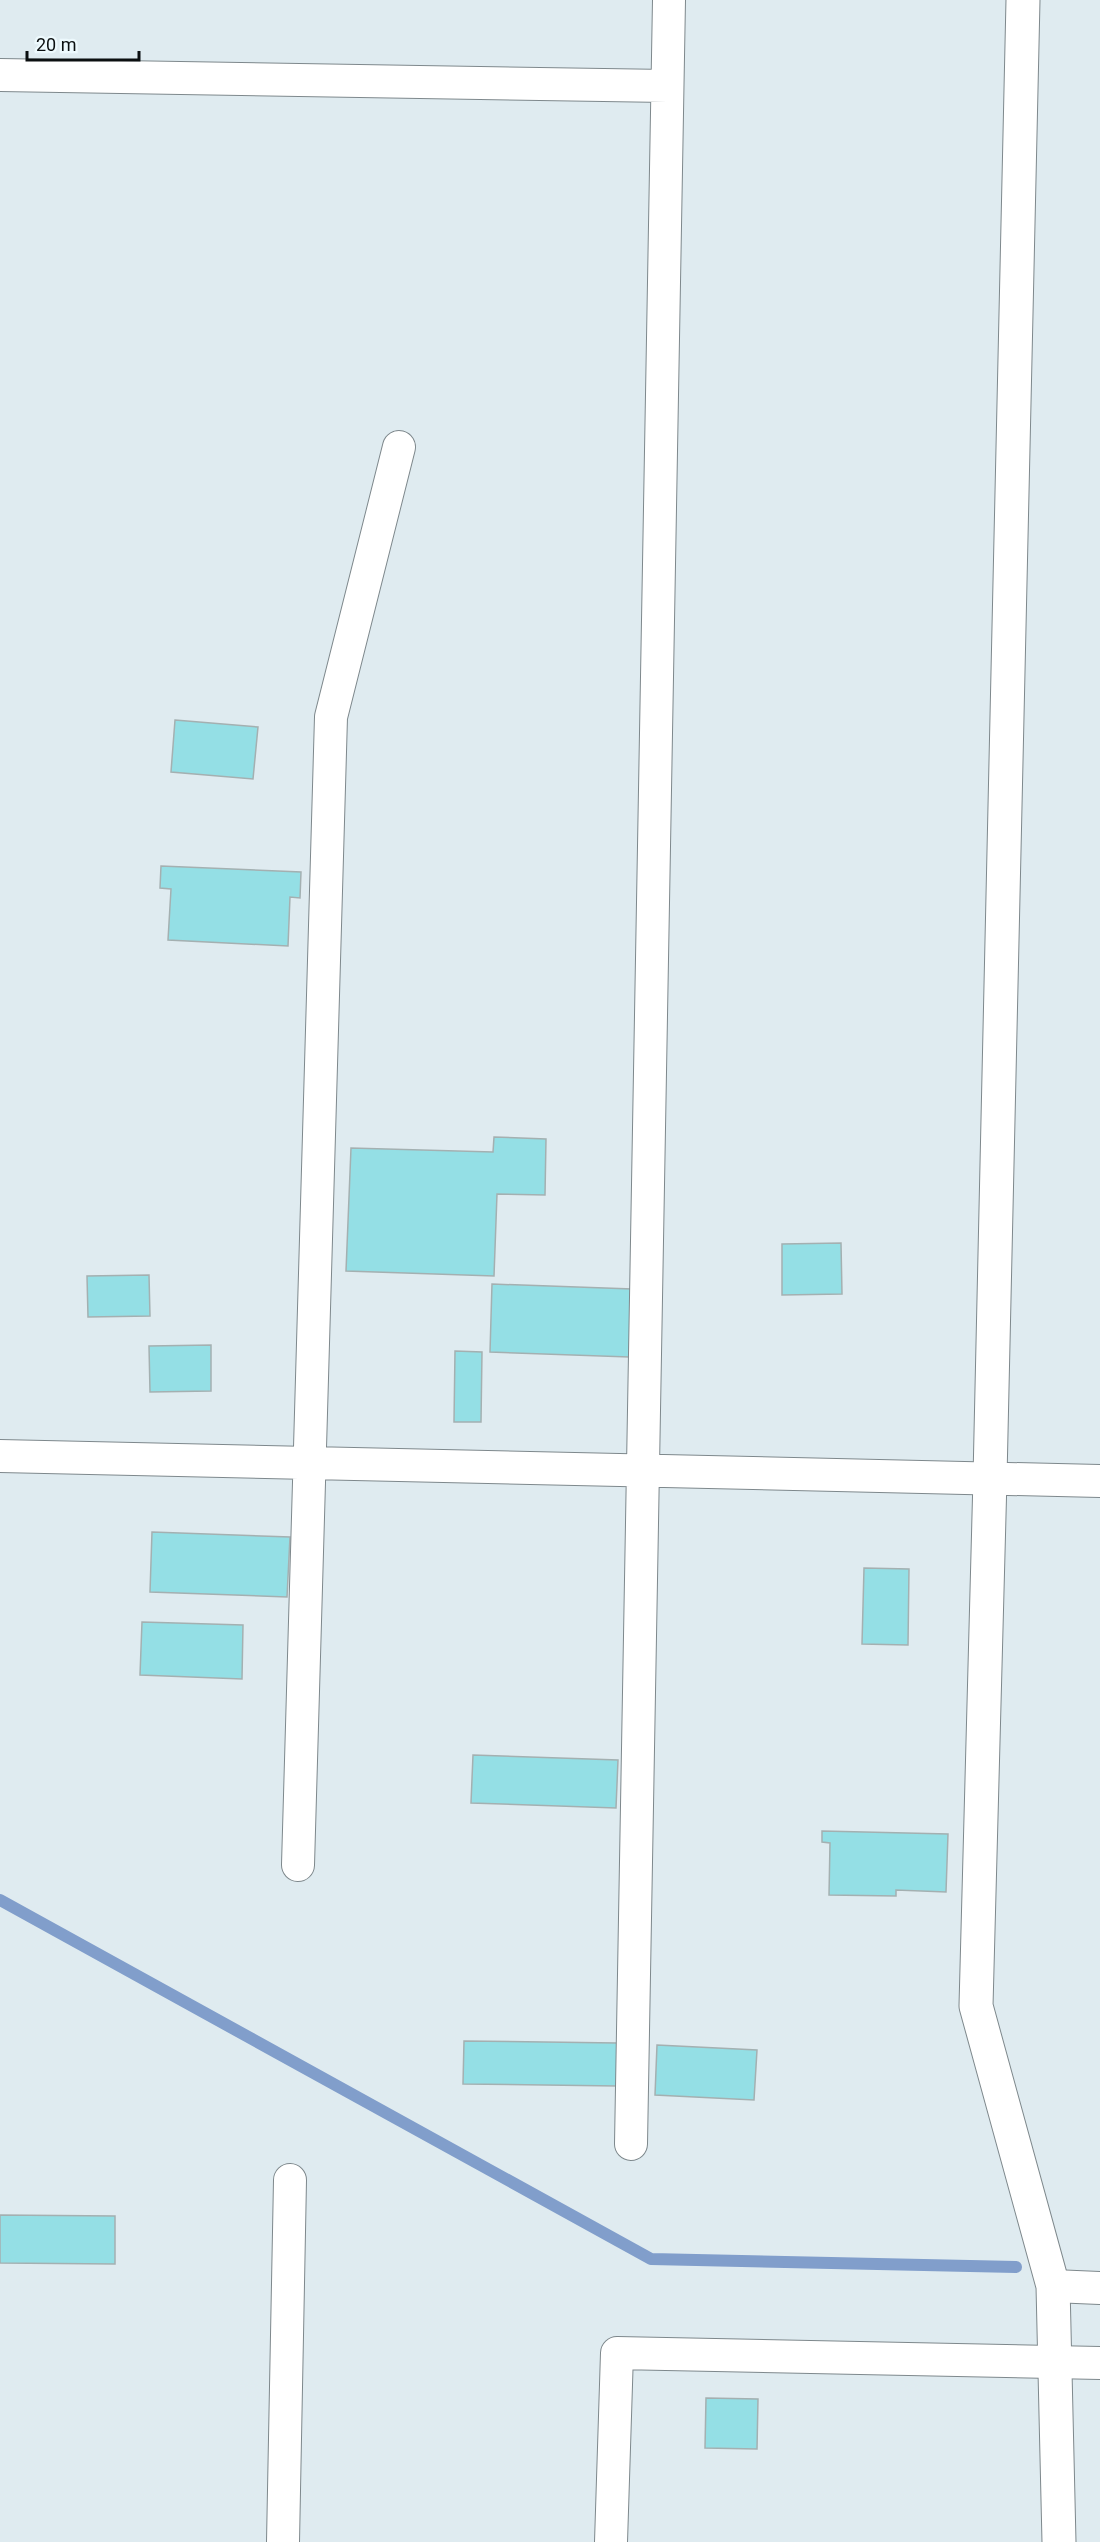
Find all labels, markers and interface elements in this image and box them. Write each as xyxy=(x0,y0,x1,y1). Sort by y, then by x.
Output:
scale bar xyxy=(27,24,140,62)
text: 20 m xyxy=(36,34,76,55)

